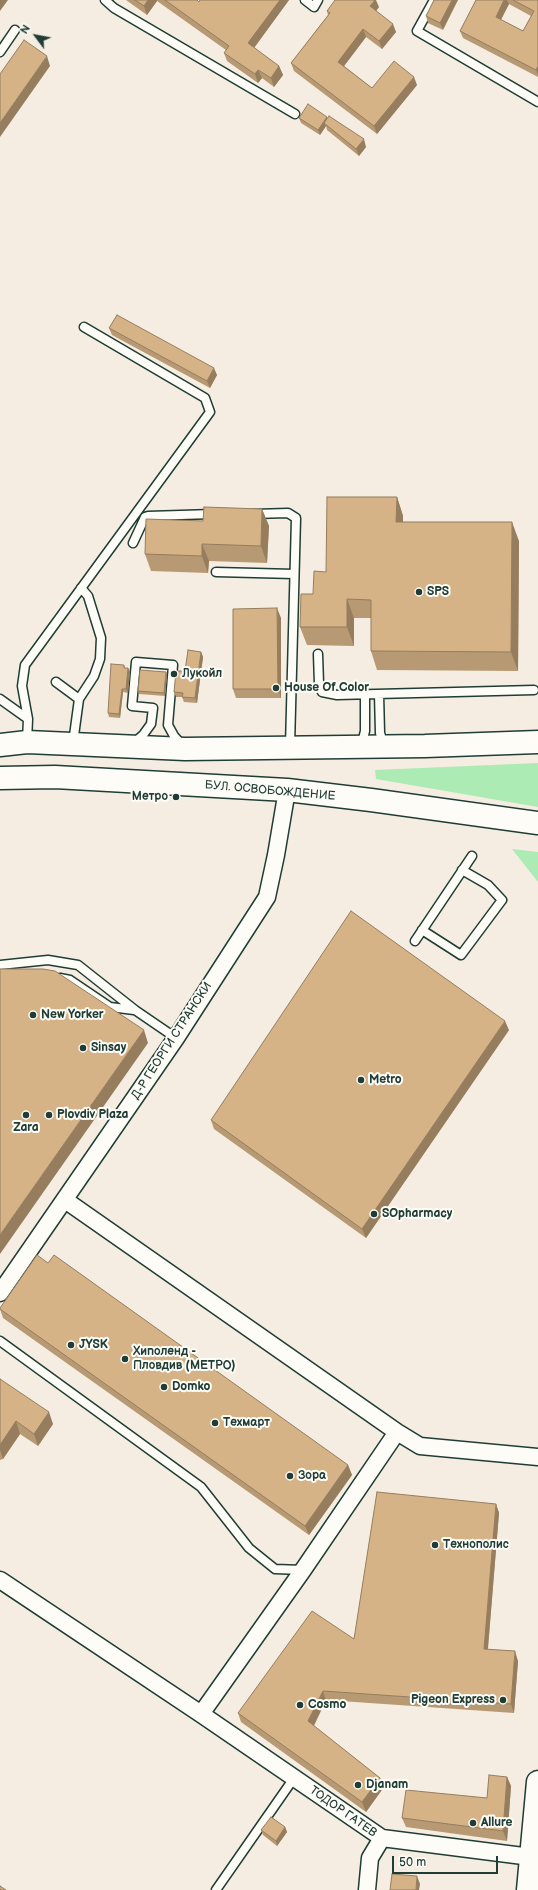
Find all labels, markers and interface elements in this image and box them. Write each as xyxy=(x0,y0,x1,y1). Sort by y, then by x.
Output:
north arrow xyxy=(16,16,56,56)
text: N xyxy=(18,22,33,36)
place label: SPS xyxy=(427,585,449,599)
marker: SPS xyxy=(414,587,424,597)
place label: Лукойл xyxy=(182,667,222,681)
marker: Лукойл xyxy=(169,669,179,679)
place label: House Of Color xyxy=(284,681,369,695)
marker: House Of Color xyxy=(271,683,281,693)
street label: БУЛ. ОСВОБОЖДЕНИЕ xyxy=(204,778,336,804)
place label: Метро xyxy=(132,790,168,804)
marker: Метро xyxy=(171,792,181,802)
street label: Д-Р ГЕОРГИ СТРАНСКИ xyxy=(129,980,215,1102)
place label: New Yorker xyxy=(41,1008,104,1022)
marker: New Yorker xyxy=(28,1010,38,1020)
place label: Sinsay xyxy=(91,1041,126,1055)
marker: Sinsay xyxy=(78,1043,88,1053)
place label: Metro xyxy=(369,1073,402,1087)
marker: Metro xyxy=(356,1075,366,1085)
place label: Plovdiv Plaza xyxy=(57,1108,128,1122)
marker: Zara xyxy=(21,1110,31,1120)
marker: Plovdiv Plaza xyxy=(44,1110,54,1120)
place label: Zara xyxy=(13,1121,39,1135)
place label: SOpharmacy xyxy=(382,1207,452,1221)
marker: SOpharmacy xyxy=(369,1209,379,1219)
place label: JYSK xyxy=(79,1338,108,1352)
marker: JYSK xyxy=(66,1340,76,1350)
place label: Хиполенд - Пловдив (МЕТРО) xyxy=(133,1345,236,1373)
marker: Хиполенд - Пловдив (МЕТРО) xyxy=(120,1354,130,1364)
place label: Domko xyxy=(172,1380,210,1394)
marker: Domko xyxy=(159,1382,169,1392)
place label: Техмарт xyxy=(223,1416,270,1430)
marker: Техмарт xyxy=(210,1418,220,1428)
place label: Зора xyxy=(298,1469,326,1483)
marker: Зора xyxy=(285,1471,295,1481)
place label: Технополис xyxy=(443,1538,509,1552)
marker: Технополис xyxy=(430,1540,440,1550)
place label: Pigeon Express xyxy=(411,1693,495,1707)
marker: Pigeon Express xyxy=(498,1695,508,1705)
place label: Cosmo xyxy=(308,1698,346,1712)
marker: Cosmo xyxy=(295,1700,305,1710)
place label: Djanam xyxy=(366,1778,408,1792)
marker: Djanam xyxy=(353,1780,363,1790)
street label: ТОДОР ГАТЕВ xyxy=(307,1784,379,1840)
place label: Allure xyxy=(481,1816,512,1830)
marker: Allure xyxy=(468,1818,478,1828)
scale bar xyxy=(394,1848,500,1874)
text: 50 m xyxy=(399,1855,426,1870)

